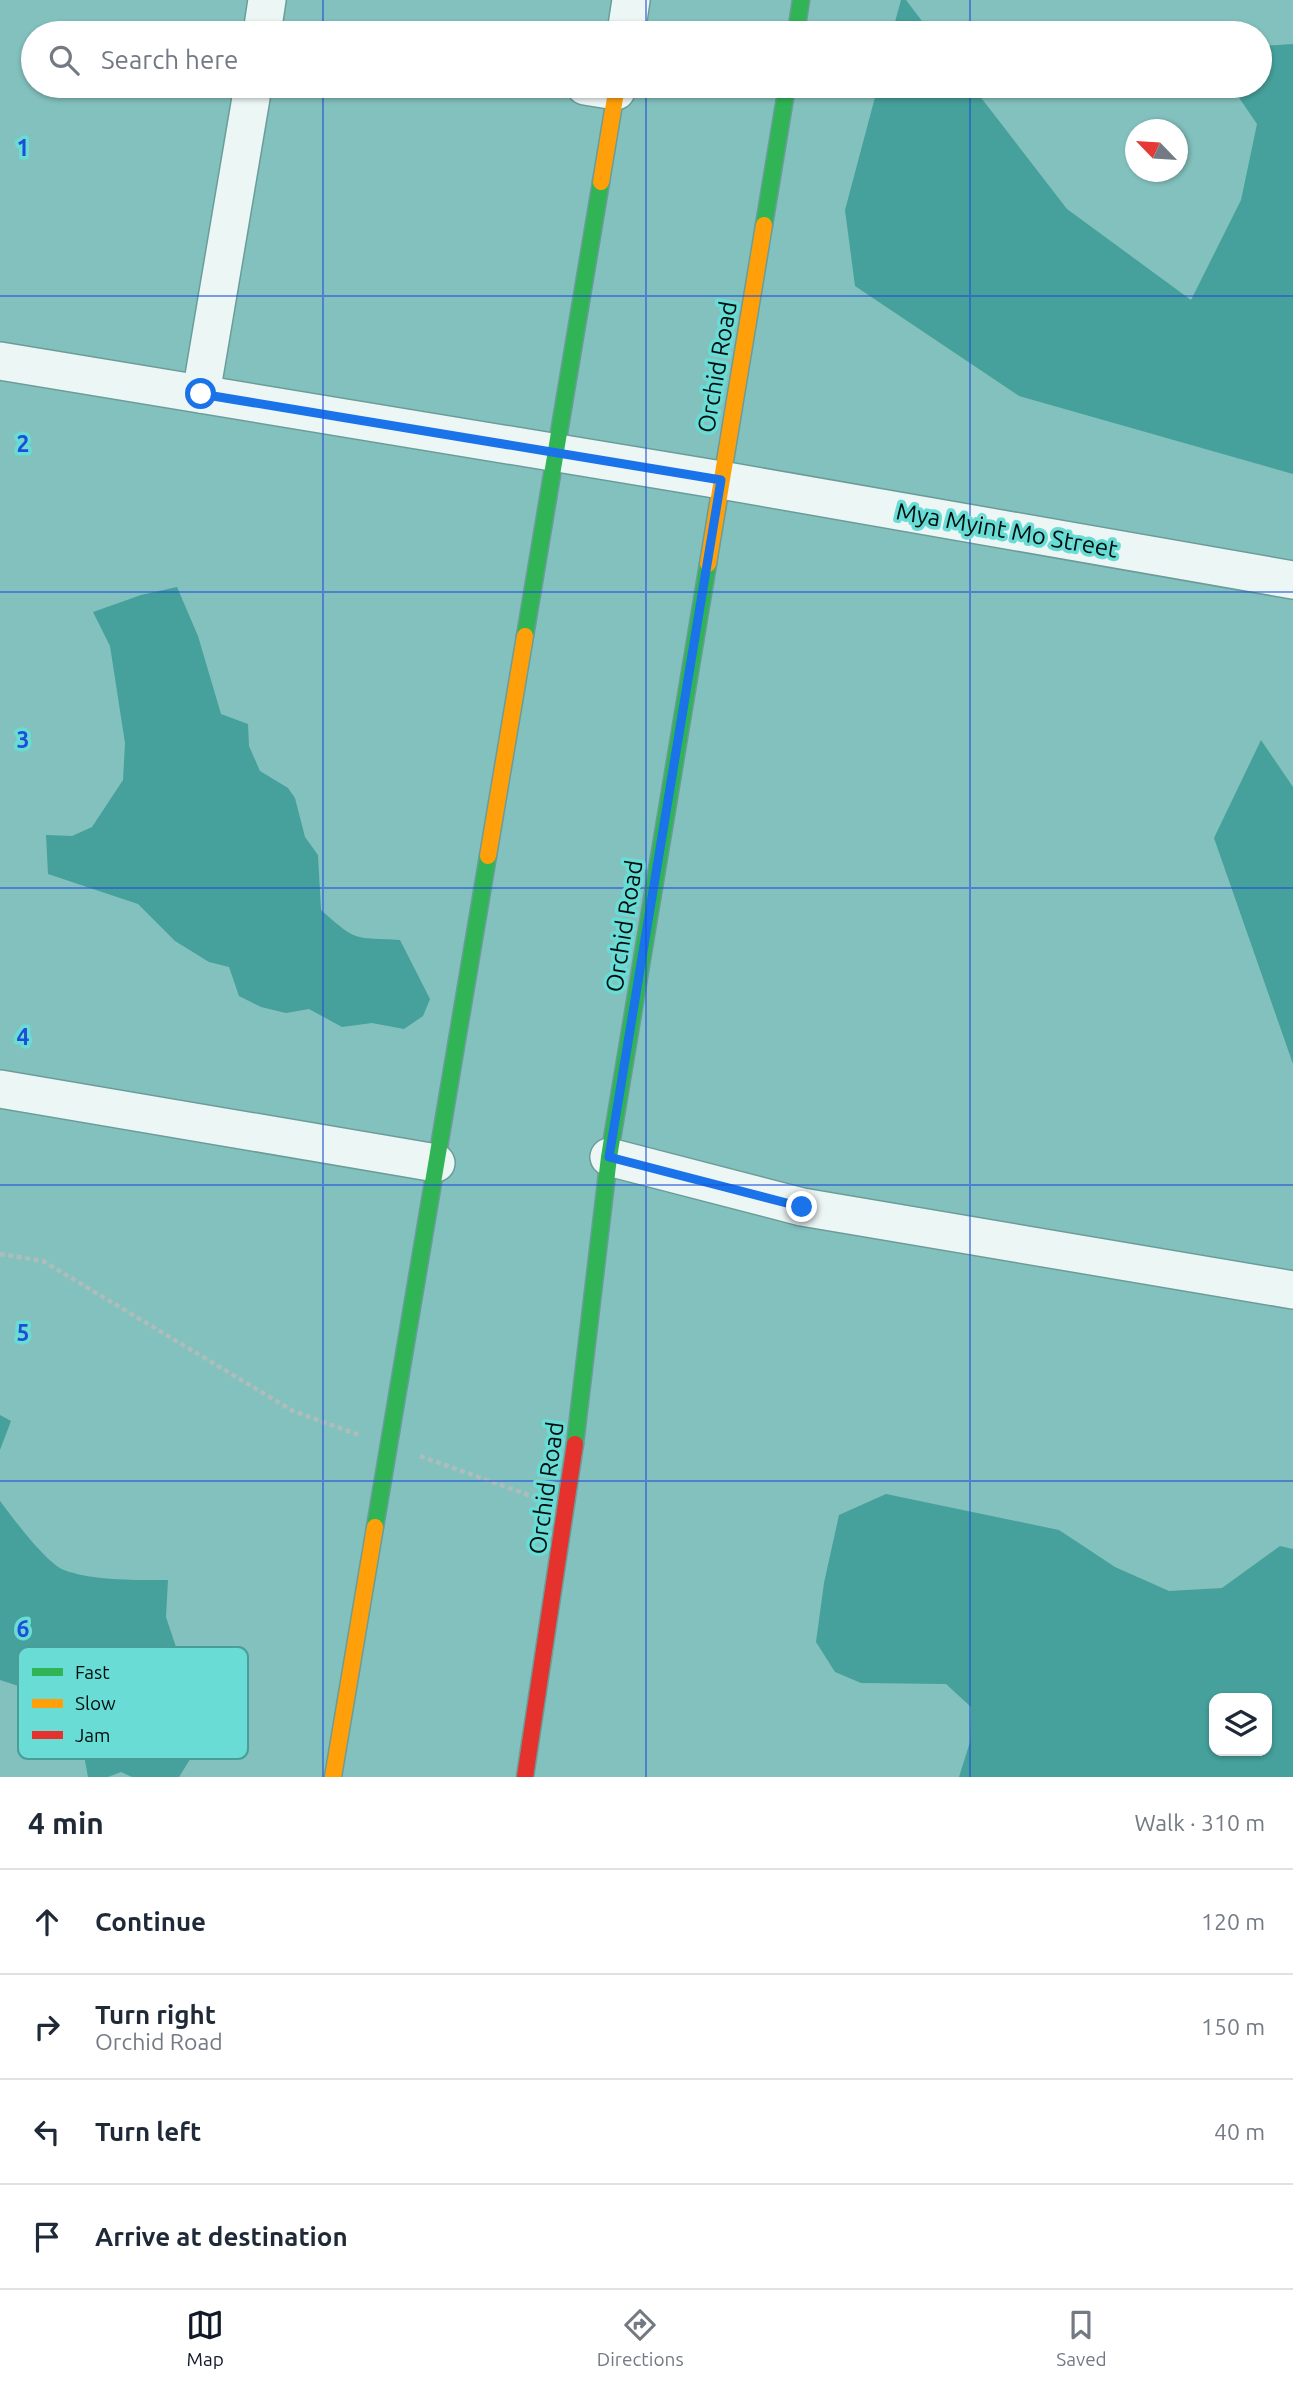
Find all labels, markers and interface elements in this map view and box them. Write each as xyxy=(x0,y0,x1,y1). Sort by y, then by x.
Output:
search box xyxy=(21,21,1272,98)
icon: search xyxy=(45,41,83,79)
text: Search here xyxy=(101,45,238,74)
north arrow xyxy=(1125,119,1188,182)
text: 1 xyxy=(17,135,29,160)
street label: Orchid Road xyxy=(692,299,742,435)
route start xyxy=(185,378,216,409)
text: 2 xyxy=(17,431,29,456)
street label: Mya Myint Mo Street xyxy=(894,497,1120,563)
text: 3 xyxy=(17,727,29,752)
street label: Orchid Road xyxy=(600,858,648,994)
text: 4 xyxy=(17,1024,30,1049)
route end xyxy=(786,1191,817,1222)
text: 5 xyxy=(17,1320,29,1345)
street label: Orchid Road xyxy=(523,1420,569,1556)
text: 6 xyxy=(17,1616,30,1641)
legend xyxy=(18,1647,248,1759)
text: Fast xyxy=(75,1661,110,1683)
text: Slow xyxy=(75,1692,116,1714)
map controls xyxy=(1209,1693,1272,1756)
button: layers xyxy=(1209,1693,1272,1756)
text: Jam xyxy=(75,1724,111,1746)
text: 4 min xyxy=(28,1806,104,1840)
text: Walk · 310 m xyxy=(1134,1810,1265,1835)
icon: ahead xyxy=(28,1903,66,1941)
text: Continue xyxy=(95,1907,206,1936)
text: 120 m xyxy=(1201,1909,1265,1934)
text: Turn right xyxy=(95,2000,216,2029)
icon: right xyxy=(28,2008,66,2046)
text: 150 m xyxy=(1201,2014,1265,2039)
text: Orchid Road xyxy=(95,2029,223,2054)
icon: left xyxy=(28,2113,66,2151)
text: Turn left xyxy=(95,2117,201,2146)
text: 40 m xyxy=(1214,2119,1265,2144)
icon: arrive xyxy=(28,2218,66,2256)
text: Arrive at destination xyxy=(95,2222,348,2251)
tab: Map xyxy=(186,2306,224,2370)
tab: Directions xyxy=(597,2306,684,2370)
tab: Saved xyxy=(1056,2306,1107,2370)

